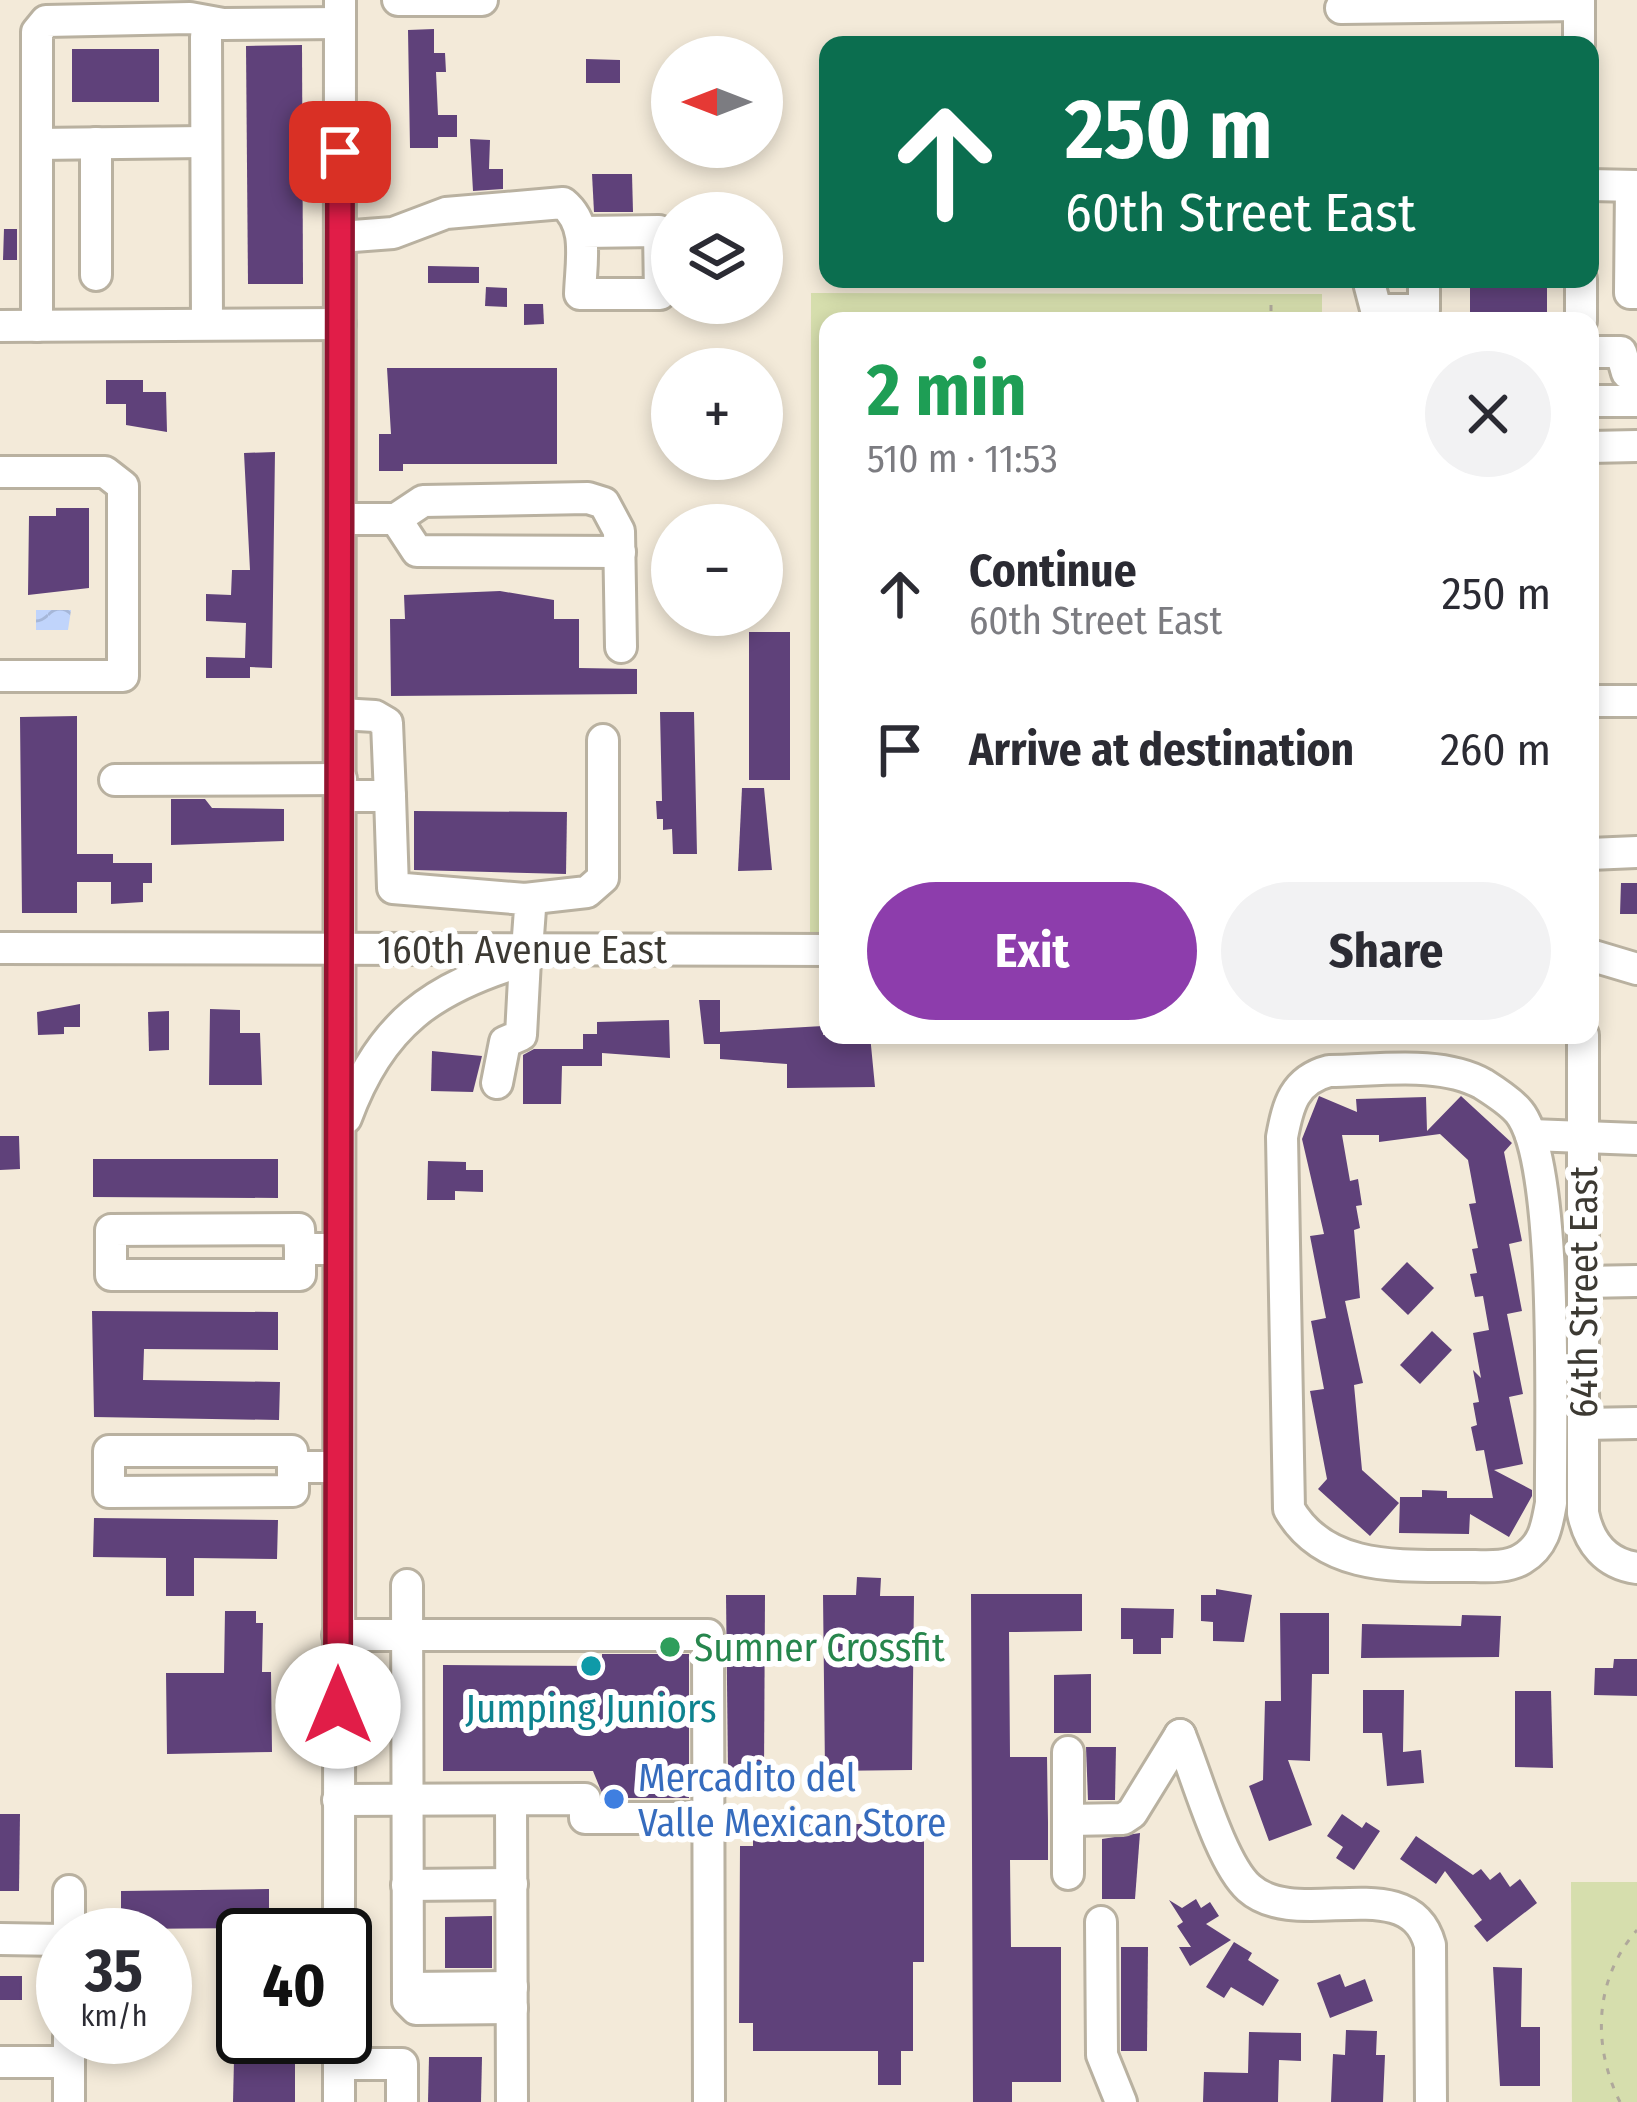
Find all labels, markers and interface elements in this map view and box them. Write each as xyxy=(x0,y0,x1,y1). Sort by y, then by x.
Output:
north arrow xyxy=(651,36,783,168)
map controls xyxy=(651,36,783,636)
text: 250 m xyxy=(1065,79,1273,180)
icon: ahead xyxy=(867,84,1023,240)
pin xyxy=(289,101,391,203)
icon: arrive xyxy=(307,119,373,185)
text: 60th Street East xyxy=(1065,181,1416,245)
button: layers xyxy=(651,192,783,324)
button: + xyxy=(651,348,783,480)
text: 2 min xyxy=(867,348,1027,434)
button: close xyxy=(1425,351,1551,477)
text: 510 m · 11:53 xyxy=(867,436,1058,482)
button: − xyxy=(651,504,783,636)
text: Continue xyxy=(969,544,1137,598)
icon: ahead xyxy=(867,561,933,627)
text: 250 m xyxy=(1442,567,1551,621)
text: 60th Street East xyxy=(969,598,1222,644)
icon: arrive xyxy=(867,717,933,783)
text: Arrive at destination xyxy=(969,723,1354,777)
text: 260 m xyxy=(1440,723,1551,777)
button: Exit xyxy=(867,882,1197,1020)
button: Share xyxy=(1221,882,1551,1020)
street label: 160th Avenue East xyxy=(377,927,667,973)
street label: 64th Street East xyxy=(1561,1166,1607,1418)
place label: Sumner Crossfit xyxy=(694,1625,945,1671)
marker: Sumner Crossfit xyxy=(657,1634,683,1660)
position arrow xyxy=(275,1643,401,1769)
marker: Jumping Juniors xyxy=(578,1653,604,1679)
place label: Jumping Juniors xyxy=(465,1686,717,1732)
place label: Mercadito del Valle Mexican Store xyxy=(638,1755,946,1846)
marker: Mercadito del Valle Mexican Store xyxy=(601,1786,627,1812)
speed limit sign: 40 xyxy=(216,1908,372,2064)
text: 35 xyxy=(85,1935,143,2007)
text: km/h xyxy=(81,1998,147,2034)

